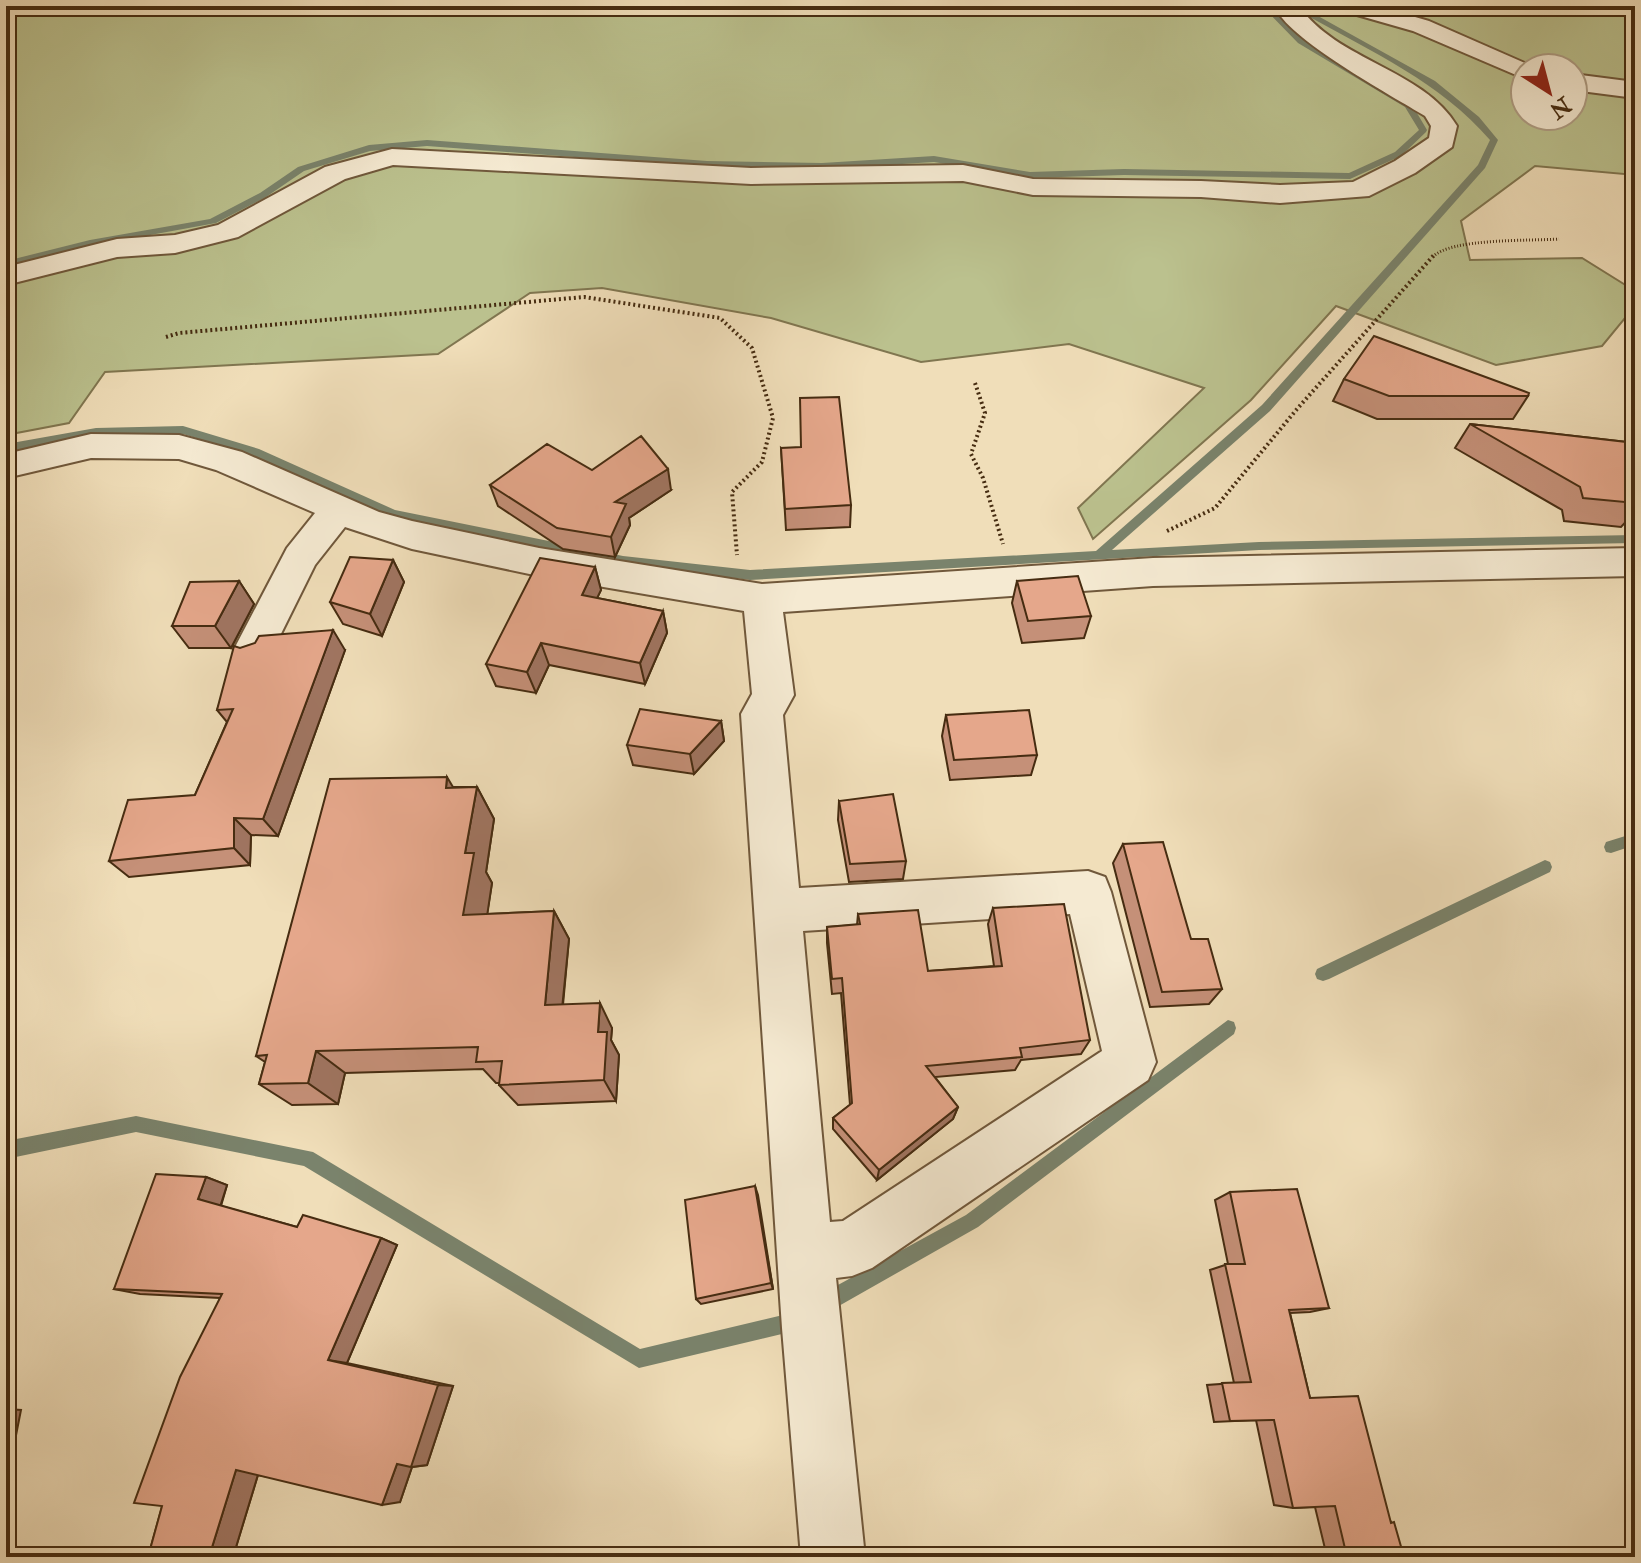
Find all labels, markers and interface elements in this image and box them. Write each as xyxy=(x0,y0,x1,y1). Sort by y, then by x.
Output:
north arrow xyxy=(1509,52,1589,132)
text: N xyxy=(1544,90,1577,125)

